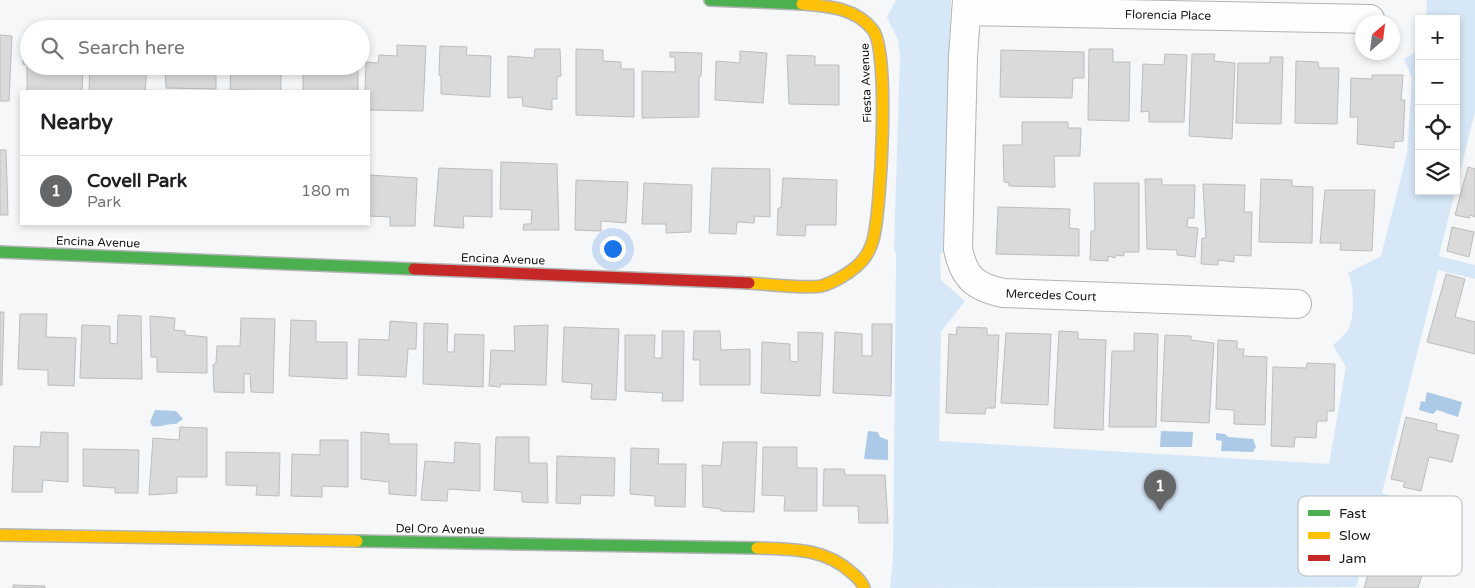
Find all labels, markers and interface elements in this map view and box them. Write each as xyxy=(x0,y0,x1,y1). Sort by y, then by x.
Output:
street label: Florencia Place xyxy=(1125,7,1211,23)
north arrow xyxy=(1355,15,1400,60)
map controls xyxy=(1415,15,1460,195)
button: + xyxy=(1415,15,1460,60)
search box xyxy=(20,20,370,75)
icon: search xyxy=(38,34,66,62)
text: Search here xyxy=(78,37,185,59)
street label: Fiesta Avenue xyxy=(858,43,874,123)
button: − xyxy=(1415,60,1460,105)
button: locate xyxy=(1415,105,1460,150)
text: Nearby xyxy=(40,110,113,135)
button: layers xyxy=(1415,150,1460,195)
text: Covell Park xyxy=(87,170,187,192)
text: 1 xyxy=(51,181,61,201)
text: 180 m xyxy=(301,181,350,201)
text: Park xyxy=(87,192,121,212)
street label: Encina Avenue xyxy=(56,234,141,250)
your location xyxy=(600,236,626,262)
street label: Encina Avenue xyxy=(461,251,546,267)
street label: Mercedes Court xyxy=(1005,286,1097,304)
pin: 1 xyxy=(1144,470,1176,511)
legend xyxy=(1298,496,1462,576)
text: Fast xyxy=(1339,505,1367,522)
street label: Del Oro Avenue xyxy=(395,521,485,537)
text: Slow xyxy=(1339,527,1371,544)
text: Jam xyxy=(1339,550,1366,567)

